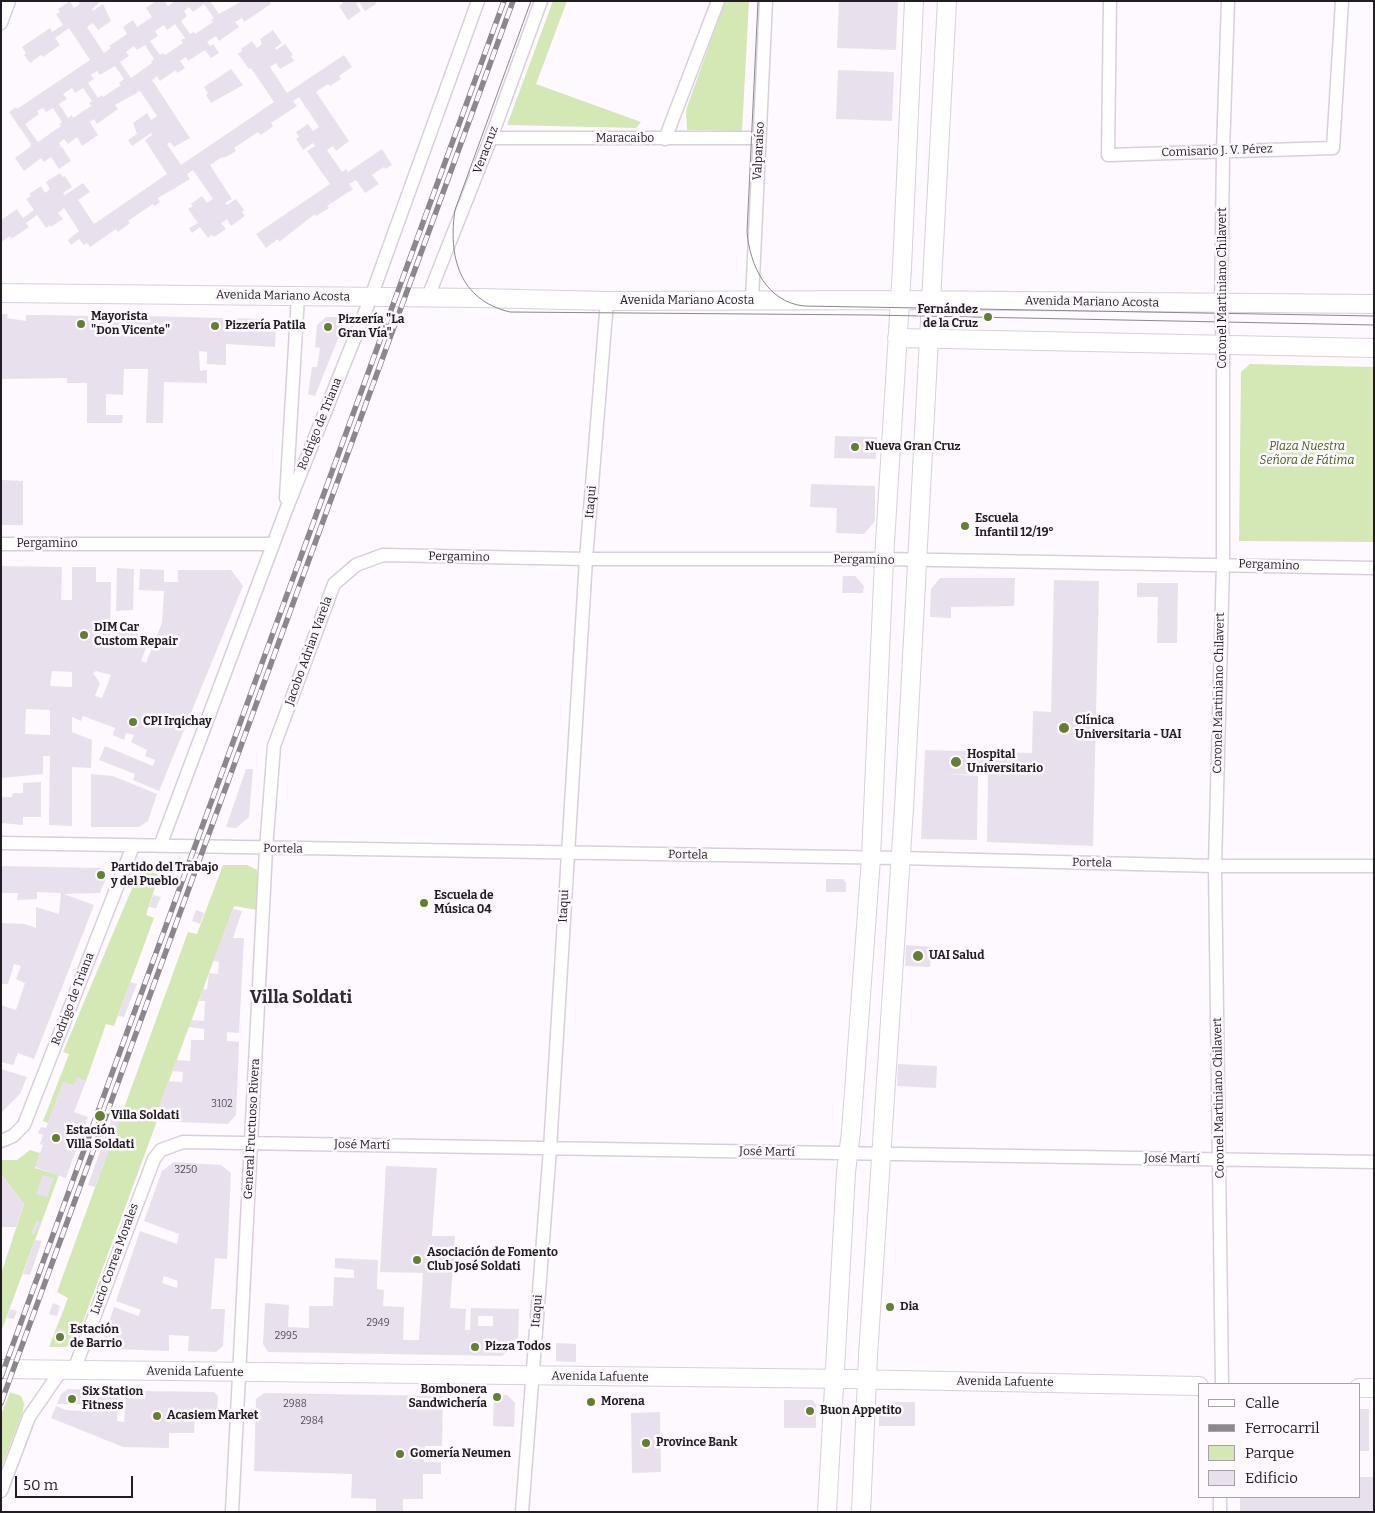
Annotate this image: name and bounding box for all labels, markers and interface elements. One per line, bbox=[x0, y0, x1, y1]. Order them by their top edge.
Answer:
street label: Valparaíso bbox=[750, 121, 768, 181]
street label: Veracruz bbox=[470, 124, 502, 176]
street label: Maracaibo bbox=[596, 132, 654, 146]
street label: Comisario J. V. Pérez bbox=[1161, 142, 1273, 160]
street label: Coronel Martiniano Chilavert bbox=[1216, 207, 1230, 369]
street label: Avenida Mariano Acosta bbox=[216, 288, 350, 304]
street label: Avenida Mariano Acosta bbox=[620, 294, 754, 308]
street label: Avenida Mariano Acosta bbox=[1025, 294, 1159, 310]
place label: Fernández de la Cruz bbox=[918, 303, 978, 331]
place label: Mayorista "Don Vicente" bbox=[91, 310, 170, 338]
marker: Fernández de la Cruz bbox=[982, 311, 994, 323]
place label: Pizzería "La Gran Vía" bbox=[338, 313, 405, 341]
marker: Mayorista "Don Vicente" bbox=[75, 318, 87, 330]
place label: Pizzería Patila bbox=[225, 319, 306, 333]
marker: Pizzería Patila bbox=[209, 320, 221, 332]
marker: Pizzería "La Gran Vía" bbox=[322, 321, 334, 333]
street label: Rodrigo de Triana bbox=[295, 376, 345, 472]
place label: Nueva Gran Cruz bbox=[865, 440, 960, 454]
park label: Plaza Nuestra Señora de Fátima bbox=[1260, 440, 1354, 468]
marker: Nueva Gran Cruz bbox=[849, 441, 861, 453]
street label: Itaqui bbox=[582, 485, 600, 519]
place label: Escuela Infantil 12/19° bbox=[975, 512, 1054, 540]
marker: Escuela Infantil 12/19° bbox=[959, 520, 971, 532]
street label: Pergamino bbox=[16, 537, 78, 551]
street label: Pergamino bbox=[428, 549, 490, 565]
street label: Pergamino bbox=[833, 552, 895, 568]
street label: Pergamino bbox=[1238, 557, 1300, 573]
street label: Jacobo Adrian Varela bbox=[283, 594, 335, 708]
street label: Coronel Martiniano Chilavert bbox=[1210, 612, 1228, 774]
place label: DIM Car Custom Repair bbox=[94, 621, 178, 649]
marker: DIM Car Custom Repair bbox=[78, 629, 90, 641]
place label: Clínica Universitaria - UAI bbox=[1075, 714, 1181, 742]
place label: CPI Irqichay bbox=[143, 715, 212, 729]
marker: CPI Irqichay bbox=[127, 716, 139, 728]
marker: Clínica Universitaria - UAI bbox=[1057, 721, 1071, 735]
place label: Hospital Universitario bbox=[967, 748, 1043, 776]
marker: Hospital Universitario bbox=[949, 755, 963, 769]
street label: Portela bbox=[263, 841, 303, 857]
street label: Portela bbox=[668, 847, 708, 863]
street label: Portela bbox=[1072, 855, 1112, 871]
place label: Partido del Trabajo y del Pueblo bbox=[111, 861, 219, 889]
marker: Partido del Trabajo y del Pueblo bbox=[95, 869, 107, 881]
place label: Escuela de Música 04 bbox=[434, 889, 494, 917]
street label: Itaqui bbox=[556, 889, 572, 923]
marker: Escuela de Música 04 bbox=[418, 897, 430, 909]
marker: UAI Salud bbox=[911, 949, 925, 963]
place label: UAI Salud bbox=[929, 949, 984, 963]
street label: Rodrigo de Triana bbox=[49, 951, 97, 1047]
district label: Villa Soldati bbox=[250, 987, 352, 1009]
street label: Coronel Martiniano Chilavert bbox=[1210, 1017, 1228, 1179]
street label: General Fructuoso Rivera bbox=[241, 1058, 263, 1200]
house number: 3102 bbox=[211, 1098, 233, 1110]
marker: Villa Soldati bbox=[93, 1109, 107, 1123]
place label: Villa Soldati bbox=[111, 1109, 179, 1123]
place label: Estación Villa Soldati bbox=[66, 1124, 134, 1152]
marker: Estación Villa Soldati bbox=[50, 1132, 62, 1144]
street label: José Martí bbox=[334, 1137, 390, 1153]
street label: José Martí bbox=[739, 1144, 795, 1160]
street label: José Martí bbox=[1144, 1151, 1200, 1167]
house number: 3250 bbox=[175, 1164, 197, 1176]
street label: Lucio Correa Morales bbox=[88, 1201, 142, 1317]
place label: Asociación de Fomento Club José Soldati bbox=[427, 1246, 558, 1274]
marker: Asociación de Fomento Club José Soldati bbox=[411, 1254, 423, 1266]
street label: Itaqui bbox=[528, 1294, 546, 1328]
place label: Dia bbox=[900, 1300, 919, 1314]
marker: Dia bbox=[884, 1301, 896, 1313]
house number: 2949 bbox=[367, 1317, 389, 1329]
place label: Estación de Barrio bbox=[70, 1323, 122, 1351]
house number: 2995 bbox=[275, 1330, 297, 1342]
marker: Estación de Barrio bbox=[54, 1331, 66, 1343]
place label: Pizza Todos bbox=[485, 1340, 551, 1354]
marker: Pizza Todos bbox=[469, 1341, 481, 1353]
street label: Avenida Lafuente bbox=[146, 1364, 244, 1380]
street label: Avenida Lafuente bbox=[551, 1369, 649, 1385]
street label: Avenida Lafuente bbox=[956, 1374, 1054, 1390]
place label: Bombonera Sandwichería bbox=[408, 1383, 487, 1411]
legend bbox=[1198, 1383, 1360, 1498]
place label: Six Station Fitness bbox=[82, 1385, 143, 1413]
marker: Bombonera Sandwichería bbox=[491, 1391, 503, 1403]
marker: Six Station Fitness bbox=[66, 1393, 78, 1405]
text: Calle bbox=[1245, 1394, 1279, 1412]
place label: Morena bbox=[601, 1395, 645, 1409]
marker: Morena bbox=[585, 1396, 597, 1408]
house number: 2988 bbox=[283, 1398, 307, 1410]
place label: Buon Appetito bbox=[820, 1404, 902, 1418]
marker: Buon Appetito bbox=[804, 1405, 816, 1417]
place label: Acasiem Market bbox=[167, 1409, 259, 1423]
marker: Acasiem Market bbox=[151, 1410, 163, 1422]
house number: 2984 bbox=[300, 1415, 324, 1427]
text: Ferrocarril bbox=[1245, 1419, 1320, 1437]
place label: Province Bank bbox=[656, 1436, 737, 1450]
marker: Province Bank bbox=[640, 1437, 652, 1449]
text: Parque bbox=[1245, 1444, 1294, 1462]
place label: Gomería Neumen bbox=[410, 1447, 511, 1461]
marker: Gomería Neumen bbox=[394, 1448, 406, 1460]
scale bar bbox=[18, 1466, 135, 1498]
text: Edificio bbox=[1245, 1469, 1298, 1487]
text: 50 m bbox=[23, 1476, 58, 1494]

